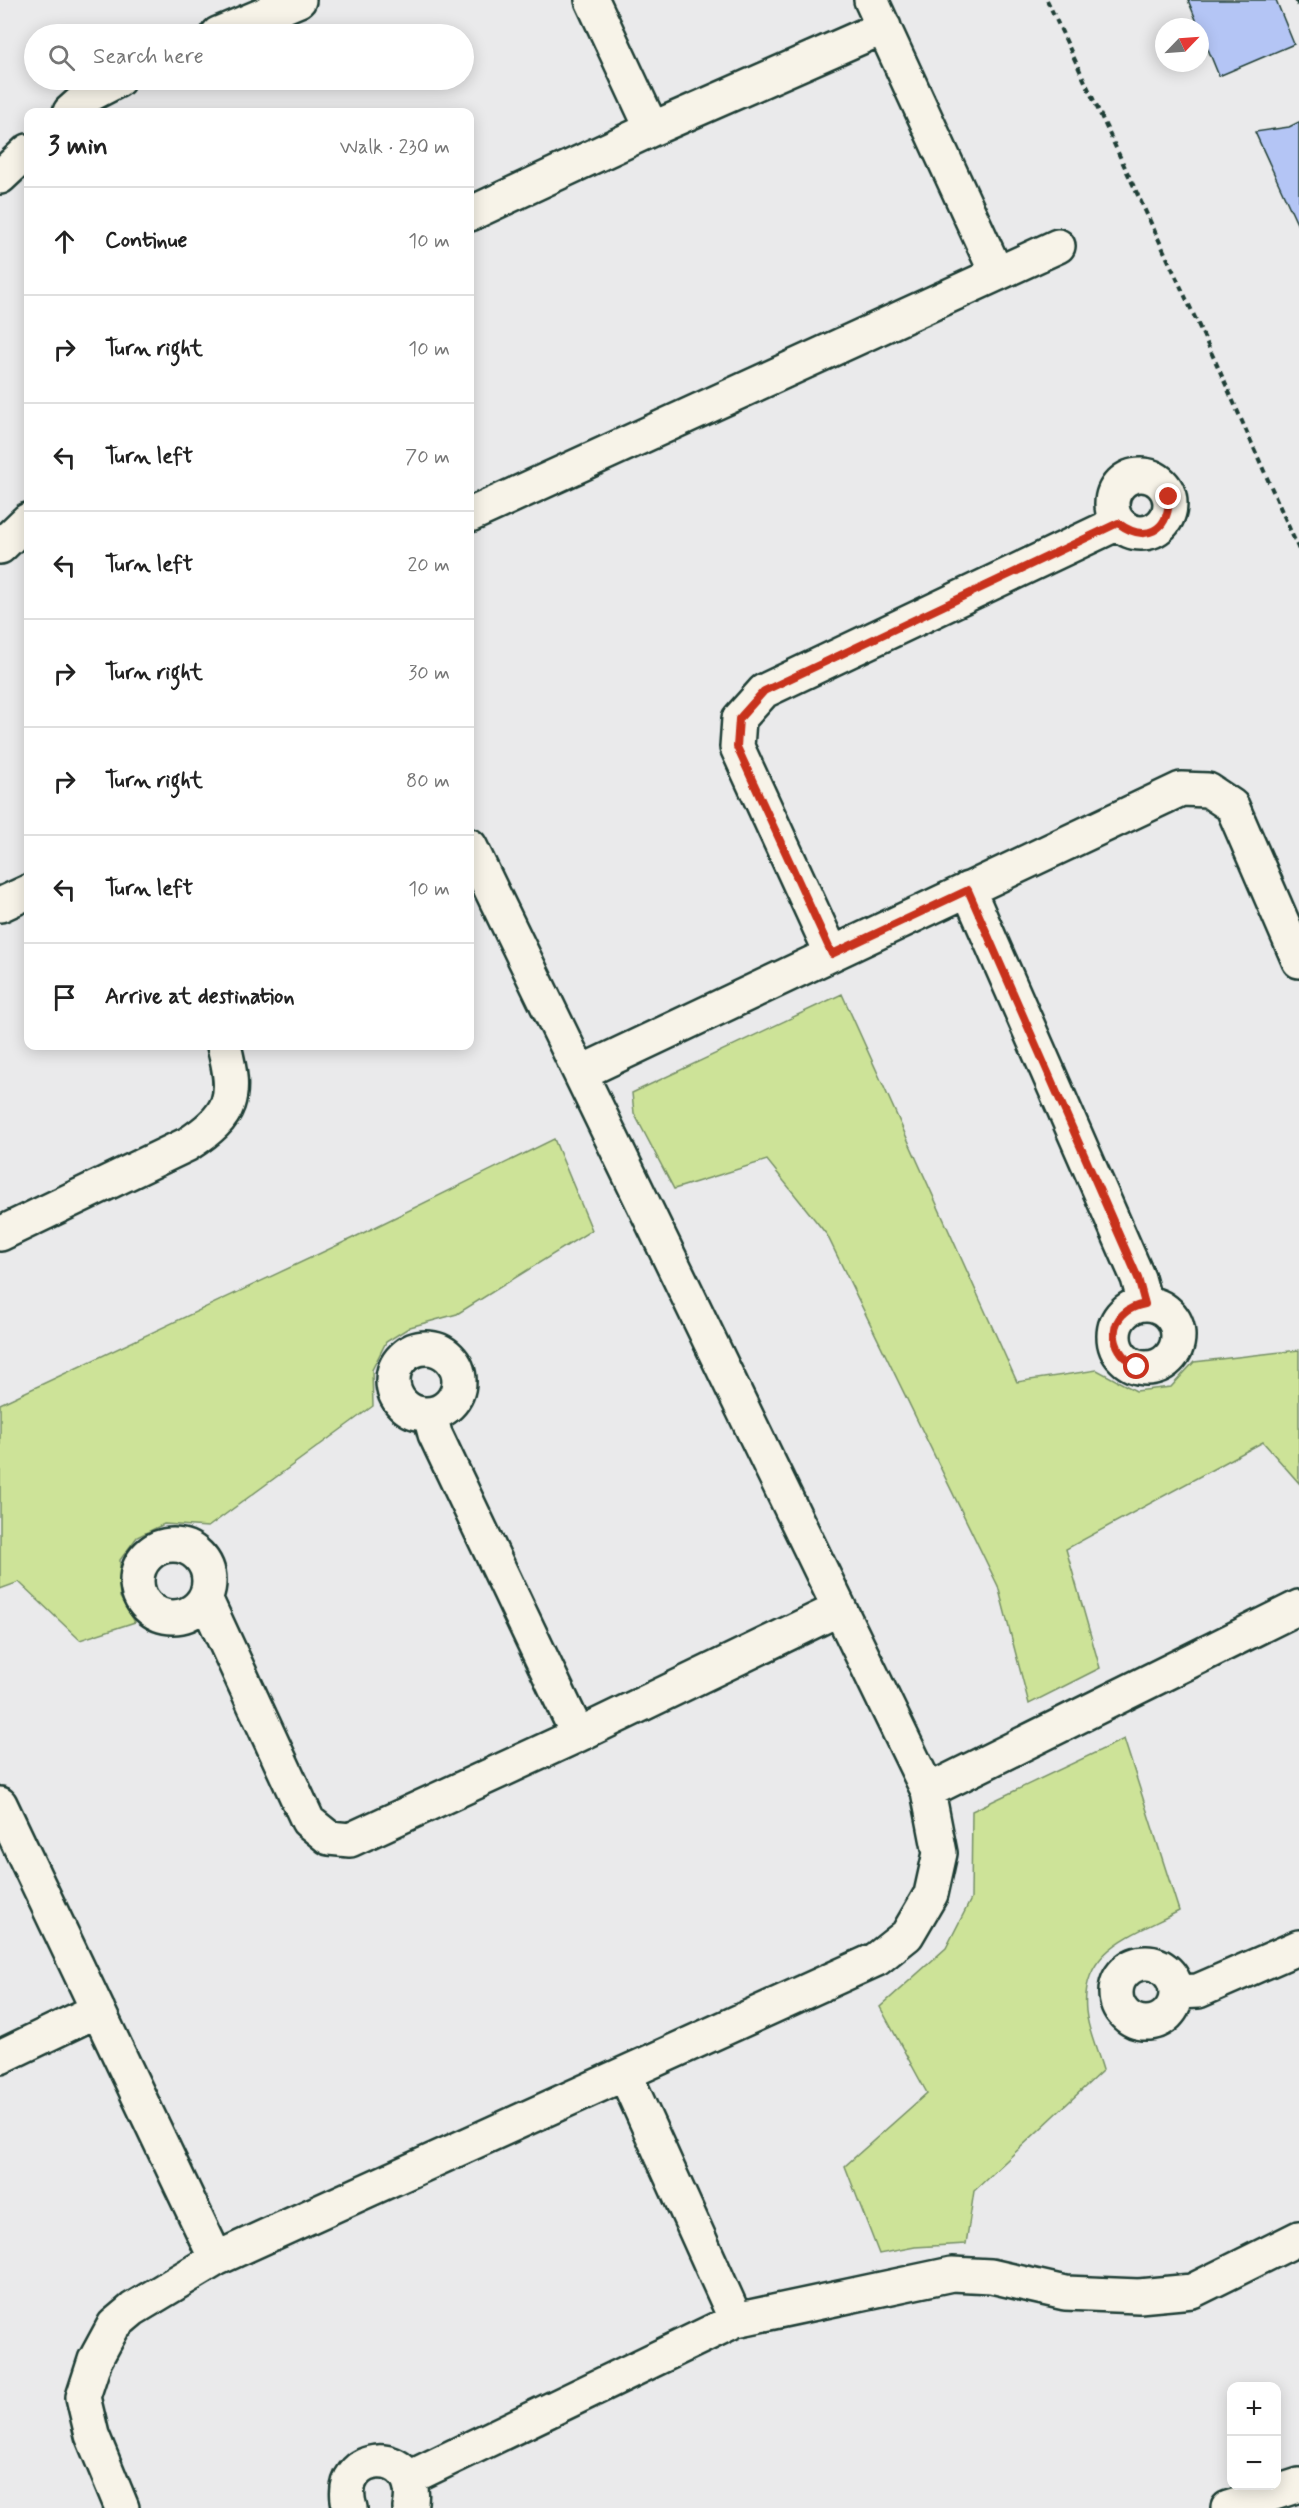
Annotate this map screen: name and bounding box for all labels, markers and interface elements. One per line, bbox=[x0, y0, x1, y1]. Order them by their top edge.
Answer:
north arrow bbox=[1155, 18, 1209, 72]
search box bbox=[24, 24, 474, 90]
icon: search bbox=[45, 41, 78, 74]
text: Search here bbox=[93, 43, 204, 71]
text: 3 min bbox=[48, 130, 108, 164]
text: Walk · 230 m bbox=[340, 134, 450, 161]
icon: ahead bbox=[48, 225, 81, 258]
text: Continue bbox=[105, 227, 187, 255]
text: 10 m bbox=[408, 228, 450, 255]
icon: right bbox=[48, 333, 81, 366]
text: Turn right bbox=[105, 335, 203, 363]
text: 10 m bbox=[408, 336, 450, 363]
icon: left bbox=[48, 441, 81, 474]
text: Turn left bbox=[105, 443, 193, 471]
text: 70 m bbox=[405, 444, 450, 471]
route end bbox=[1155, 483, 1181, 509]
icon: left bbox=[48, 549, 81, 582]
text: Turn left bbox=[105, 551, 193, 579]
text: 20 m bbox=[407, 552, 450, 579]
icon: right bbox=[48, 657, 81, 690]
text: Turn right bbox=[105, 659, 203, 687]
text: 30 m bbox=[408, 660, 450, 687]
icon: right bbox=[48, 765, 81, 798]
text: Turn right bbox=[105, 767, 203, 795]
text: 80 m bbox=[406, 768, 450, 795]
icon: left bbox=[48, 873, 81, 906]
text: Turn left bbox=[105, 875, 193, 903]
text: 10 m bbox=[408, 876, 450, 903]
icon: arrive bbox=[48, 981, 81, 1014]
text: Arrive at destination bbox=[105, 983, 295, 1011]
route start bbox=[1123, 1353, 1149, 1379]
map controls bbox=[1227, 2382, 1281, 2490]
button: + bbox=[1227, 2382, 1281, 2436]
button: − bbox=[1227, 2436, 1281, 2490]

